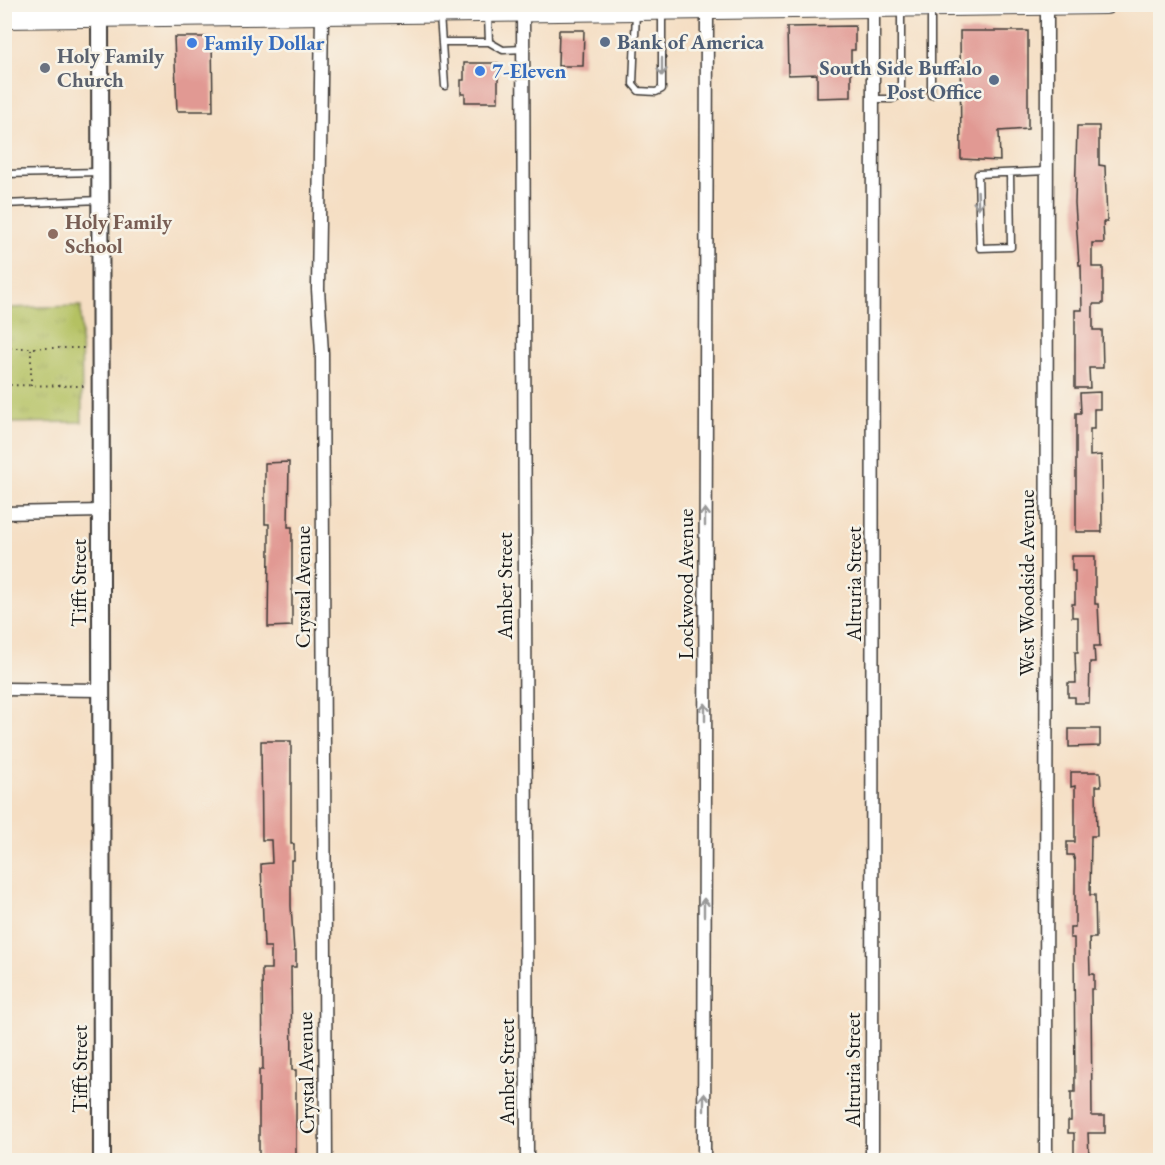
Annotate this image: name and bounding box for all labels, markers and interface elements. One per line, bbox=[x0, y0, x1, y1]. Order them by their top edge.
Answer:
place label: Bank of America bbox=[617, 28, 765, 55]
place label: Family Dollar bbox=[204, 29, 325, 56]
marker: Bank of America bbox=[598, 35, 612, 49]
marker: Family Dollar bbox=[185, 36, 199, 50]
place label: Holy Family Church bbox=[57, 42, 165, 93]
place label: South Side Buffalo Post Office bbox=[819, 54, 982, 105]
place label: 7-Eleven bbox=[492, 57, 567, 84]
one-way arrow bbox=[656, 57, 668, 77]
marker: Holy Family Church bbox=[38, 61, 52, 75]
marker: 7-Eleven bbox=[473, 64, 487, 78]
marker: South Side Buffalo Post Office bbox=[987, 73, 1001, 87]
one-way arrow bbox=[973, 189, 984, 209]
place label: Holy Family School bbox=[65, 208, 173, 259]
marker: Holy Family School bbox=[46, 227, 60, 241]
street label: West Woodside Avenue bbox=[1013, 490, 1040, 676]
one-way arrow bbox=[700, 508, 711, 528]
street label: Lockwood Avenue bbox=[672, 509, 699, 659]
street label: Crystal Avenue bbox=[289, 526, 316, 648]
street label: Altruria Street bbox=[840, 526, 867, 643]
street label: Amber Street bbox=[491, 532, 518, 641]
street label: Tifft Street bbox=[65, 538, 92, 627]
one-way arrow bbox=[699, 703, 711, 723]
one-way arrow bbox=[698, 898, 710, 918]
street label: Crystal Avenue bbox=[291, 1012, 320, 1134]
street label: Altruria Street bbox=[839, 1012, 866, 1129]
street label: Amber Street bbox=[493, 1018, 520, 1127]
street label: Tifft Street bbox=[66, 1024, 93, 1113]
one-way arrow bbox=[698, 1093, 710, 1113]

